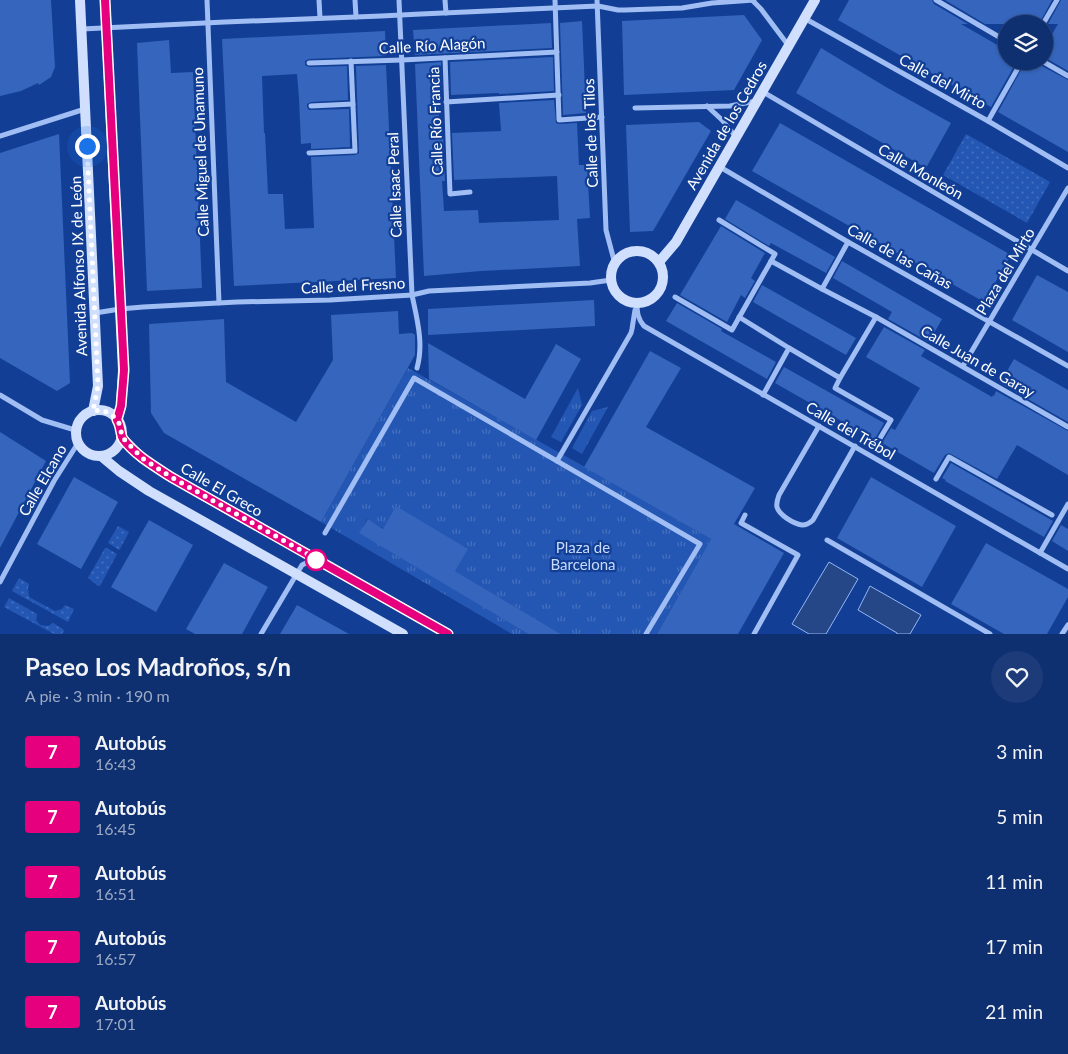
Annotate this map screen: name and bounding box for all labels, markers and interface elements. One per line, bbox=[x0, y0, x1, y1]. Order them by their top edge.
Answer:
map controls bbox=[998, 15, 1053, 70]
button: layers bbox=[998, 15, 1053, 70]
street label: Calle Río Alagón bbox=[378, 33, 486, 57]
street label: Calle del Mirto bbox=[896, 50, 990, 112]
street label: Avenida de los Cedros bbox=[682, 57, 770, 193]
street label: Calle Río Francia bbox=[424, 66, 446, 176]
street label: Calle Miguel de Unamuno bbox=[188, 67, 212, 237]
street label: Calle de los Tilos bbox=[579, 78, 601, 188]
street label: Calle Isaac Peral bbox=[383, 132, 405, 238]
your location bbox=[75, 134, 100, 159]
street label: Calle Monleón bbox=[875, 139, 967, 203]
street label: Avenida Alfonso IX de León bbox=[66, 176, 90, 356]
street label: Calle de las Cañas bbox=[844, 220, 956, 292]
street label: Plaza del Mirto bbox=[972, 224, 1038, 318]
street label: Calle del Fresno bbox=[300, 273, 406, 297]
street label: Calle Juan de Garay bbox=[918, 321, 1039, 401]
street label: Calle del Trébol bbox=[803, 397, 899, 463]
street label: Calle Elcano bbox=[14, 441, 70, 519]
street label: Calle El Greco bbox=[178, 458, 266, 520]
park label: Plaza de Barcelona bbox=[550, 538, 616, 573]
unlabelled marker bbox=[305, 549, 327, 571]
button: heart bbox=[991, 651, 1043, 703]
text: Paseo Los Madroños, s/n bbox=[25, 652, 291, 681]
text: A pie · 3 min · 190 m bbox=[25, 686, 170, 705]
text: Autobús bbox=[95, 731, 166, 754]
text: 3 min bbox=[996, 740, 1043, 763]
text: 7 bbox=[47, 741, 58, 763]
text: 16:43 bbox=[95, 754, 136, 773]
text: Autobús bbox=[95, 796, 166, 819]
text: 5 min bbox=[996, 805, 1043, 828]
text: 7 bbox=[47, 806, 58, 828]
text: 16:45 bbox=[95, 819, 136, 838]
text: Autobús bbox=[95, 861, 166, 884]
text: 11 min bbox=[985, 870, 1043, 893]
text: 7 bbox=[47, 871, 58, 893]
text: 16:51 bbox=[95, 884, 136, 903]
text: Autobús bbox=[95, 926, 166, 949]
text: 17 min bbox=[985, 935, 1043, 958]
text: 7 bbox=[47, 936, 58, 958]
text: 16:57 bbox=[95, 949, 136, 968]
text: Autobús bbox=[95, 991, 166, 1014]
text: 21 min bbox=[985, 1000, 1043, 1023]
text: 7 bbox=[47, 1001, 58, 1023]
text: 17:01 bbox=[95, 1014, 136, 1033]

